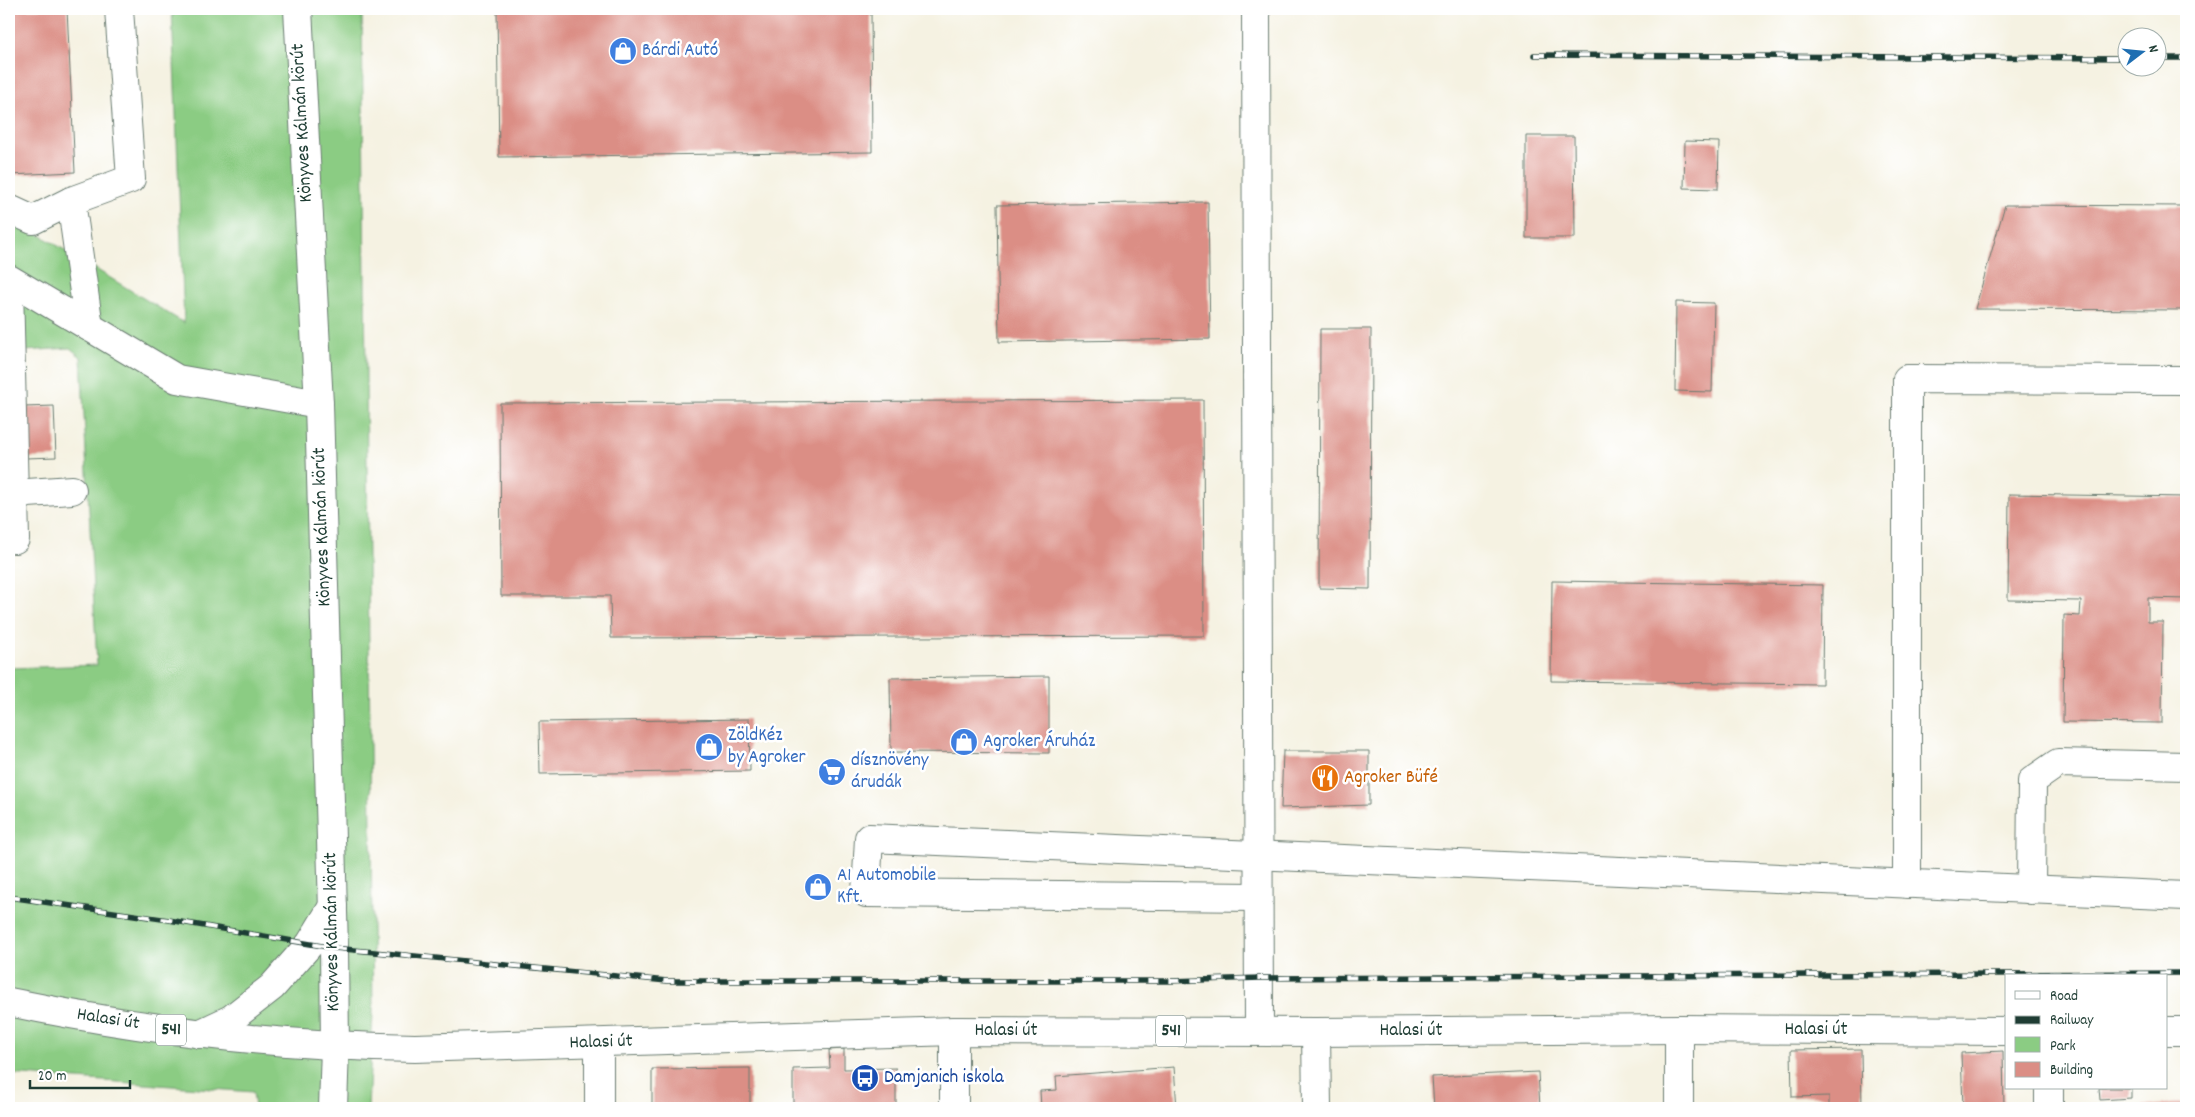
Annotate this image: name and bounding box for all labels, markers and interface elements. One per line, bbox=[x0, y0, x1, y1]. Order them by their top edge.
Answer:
north arrow bbox=[2118, 28, 2168, 78]
shop icon: Bárdi Autó bbox=[608, 36, 638, 66]
place label: Bárdi Autó bbox=[642, 38, 718, 65]
street label: Könyves Kálmán körút bbox=[285, 43, 321, 203]
text: N bbox=[2142, 43, 2163, 55]
street label: Könyves Kálmán körút bbox=[307, 447, 339, 607]
place label: ZöldKéz by Agroker bbox=[728, 723, 806, 772]
shop icon: Agroker Áruház bbox=[949, 727, 979, 757]
place label: Agroker Áruház bbox=[983, 729, 1095, 756]
shop icon: ZöldKéz by Agroker bbox=[694, 732, 724, 762]
place label: dísznövény árudák bbox=[851, 748, 929, 797]
supermarket icon: dísznövény árudák bbox=[817, 757, 847, 787]
restaurant icon: Agroker Büfé bbox=[1310, 763, 1340, 793]
place label: Agroker Büfé bbox=[1344, 765, 1438, 792]
street label: Könyves Kálmán körút bbox=[318, 852, 348, 1012]
place label: A1 Automobile Kft. bbox=[837, 863, 936, 912]
shop icon: A1 Automobile Kft. bbox=[803, 872, 833, 902]
legend bbox=[2005, 974, 2168, 1090]
text: Road bbox=[2050, 986, 2078, 1008]
street label: Halasi út bbox=[75, 1002, 141, 1038]
text: Railway bbox=[2050, 1010, 2094, 1032]
road number: 541 bbox=[156, 1014, 186, 1046]
road number: 541 bbox=[1156, 1016, 1186, 1046]
street label: Halasi út bbox=[1784, 1017, 1848, 1044]
street label: Halasi út bbox=[974, 1018, 1038, 1045]
street label: Halasi út bbox=[1379, 1018, 1443, 1045]
street label: Halasi út bbox=[569, 1028, 633, 1058]
text: Park bbox=[2050, 1036, 2076, 1058]
scale bar bbox=[30, 1057, 130, 1089]
text: Building bbox=[2050, 1060, 2093, 1082]
bus stop icon: Damjanich iskola bbox=[850, 1063, 880, 1093]
place label: Damjanich iskola bbox=[884, 1065, 1005, 1092]
text: 20 m bbox=[38, 1066, 66, 1088]

